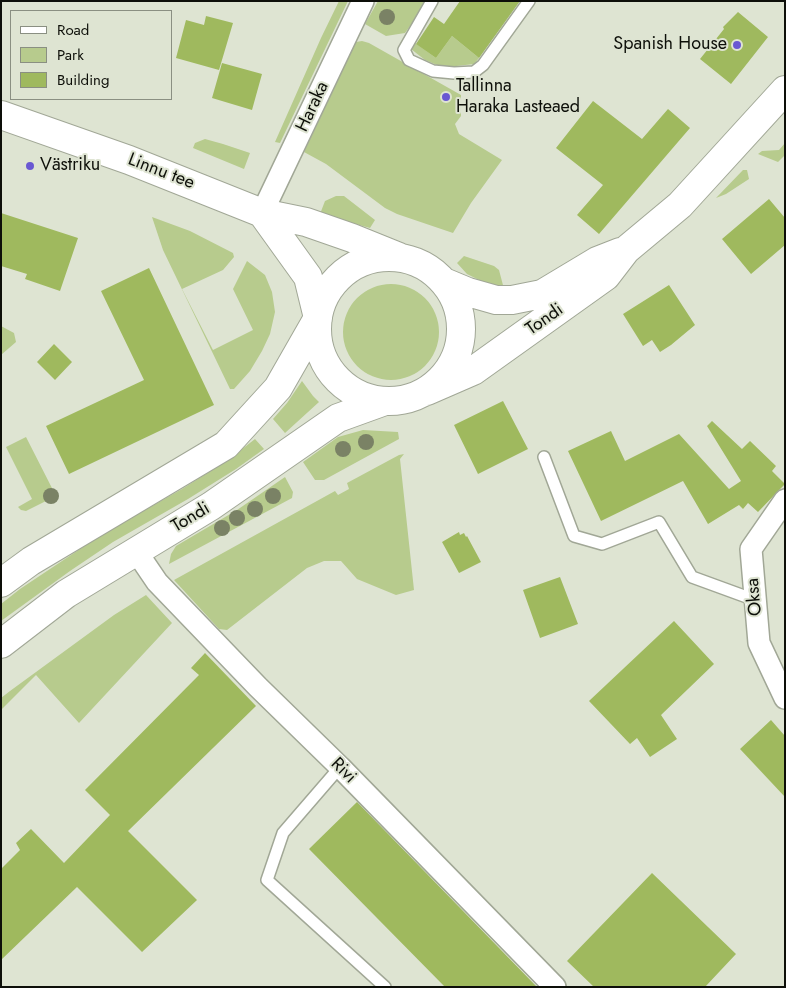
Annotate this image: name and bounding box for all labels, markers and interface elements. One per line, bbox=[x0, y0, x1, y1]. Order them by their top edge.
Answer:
legend bbox=[10, 10, 172, 100]
text: Road bbox=[57, 19, 89, 41]
place label: Spanish House bbox=[613, 34, 727, 56]
marker: Spanish House bbox=[731, 39, 743, 51]
text: Park bbox=[57, 44, 84, 66]
text: Building bbox=[57, 69, 109, 91]
place label: Tallinna Haraka Lasteaed bbox=[456, 76, 580, 118]
street label: Haraka bbox=[292, 78, 334, 136]
marker: Tallinna Haraka Lasteaed bbox=[440, 91, 452, 103]
street label: Linnu tee bbox=[125, 149, 197, 195]
place label: Västriku bbox=[40, 155, 100, 177]
marker: Västriku bbox=[24, 160, 36, 172]
street label: Tondi bbox=[522, 299, 568, 341]
street label: Tondi bbox=[168, 498, 214, 538]
street label: Oksa bbox=[743, 577, 767, 617]
street label: Rivi bbox=[326, 754, 360, 788]

